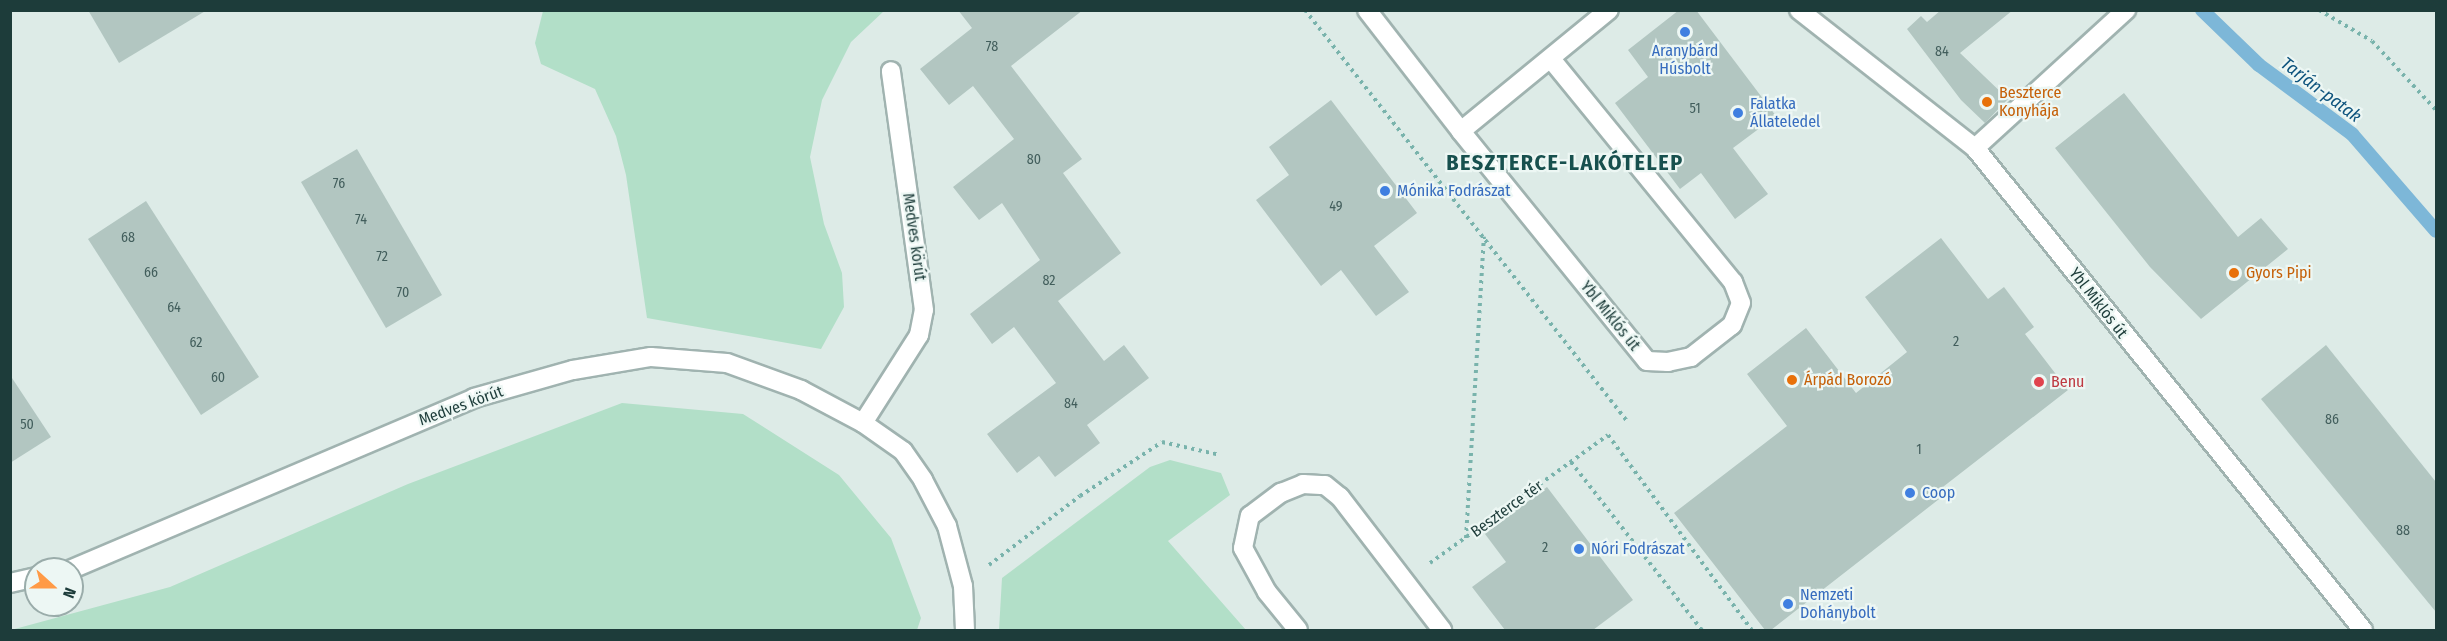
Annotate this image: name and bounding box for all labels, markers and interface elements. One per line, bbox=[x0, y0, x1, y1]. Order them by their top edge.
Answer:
marker: Aranybárd Húsbolt bbox=[1678, 25, 1692, 39]
house number: 78 bbox=[986, 39, 998, 55]
place label: Aranybárd Húsbolt bbox=[1652, 41, 1718, 79]
house number: 84 bbox=[1935, 44, 1949, 60]
water label: Tarján-patak bbox=[2276, 53, 2366, 127]
place label: Beszterce Konyhája bbox=[1999, 83, 2061, 121]
place label: Falatka Állateledel bbox=[1750, 94, 1820, 132]
marker: Beszterce Konyhája bbox=[1980, 95, 1994, 109]
house number: 51 bbox=[1689, 101, 1701, 117]
marker: Falatka Állateledel bbox=[1731, 106, 1745, 120]
district label: BESZTERCE-LAKÓTELEP bbox=[1446, 150, 1684, 176]
house number: 80 bbox=[1027, 152, 1041, 168]
house number: 76 bbox=[333, 176, 345, 192]
place label: Mónika Fodrászat bbox=[1397, 181, 1510, 201]
marker: Mónika Fodrászat bbox=[1378, 184, 1392, 198]
street label: Medves körút bbox=[898, 192, 930, 282]
house number: 49 bbox=[1329, 199, 1343, 215]
house number: 74 bbox=[355, 212, 367, 228]
house number: 68 bbox=[121, 230, 135, 246]
house number: 72 bbox=[376, 249, 388, 265]
place label: Gyors Pipi bbox=[2246, 263, 2312, 283]
street label: Ybl Miklós út bbox=[2065, 264, 2131, 342]
house number: 66 bbox=[144, 265, 158, 281]
marker: Gyors Pipi bbox=[2227, 266, 2241, 280]
house number: 82 bbox=[1042, 273, 1056, 289]
street label: Ybl Miklós út bbox=[1576, 277, 1644, 355]
house number: 70 bbox=[397, 285, 409, 301]
house number: 64 bbox=[167, 300, 181, 316]
house number: 2 bbox=[1953, 334, 1959, 350]
house number: 62 bbox=[190, 335, 202, 351]
house number: 60 bbox=[211, 370, 225, 386]
place label: Árpád Borozó bbox=[1804, 370, 1892, 390]
place label: Benu bbox=[2051, 372, 2084, 392]
marker: Árpád Borozó bbox=[1785, 373, 1799, 387]
marker: Benu bbox=[2032, 375, 2046, 389]
street label: Medves körút bbox=[416, 382, 506, 430]
house number: 84 bbox=[1064, 396, 1078, 412]
house number: 86 bbox=[2325, 412, 2339, 428]
house number: 50 bbox=[20, 417, 34, 433]
house number: 1 bbox=[1916, 442, 1922, 458]
street label: Beszterce tér bbox=[1467, 476, 1547, 542]
place label: Coop bbox=[1922, 483, 1955, 503]
marker: Coop bbox=[1903, 486, 1917, 500]
house number: 88 bbox=[2396, 523, 2410, 539]
place label: Nóri Fodrászat bbox=[1591, 539, 1685, 559]
house number: 2 bbox=[1542, 540, 1548, 556]
marker: Nóri Fodrászat bbox=[1572, 542, 1586, 556]
north arrow bbox=[24, 557, 84, 617]
text: N bbox=[59, 585, 80, 601]
place label: Nemzeti Dohánybolt bbox=[1800, 585, 1876, 623]
marker: Nemzeti Dohánybolt bbox=[1781, 597, 1795, 611]

